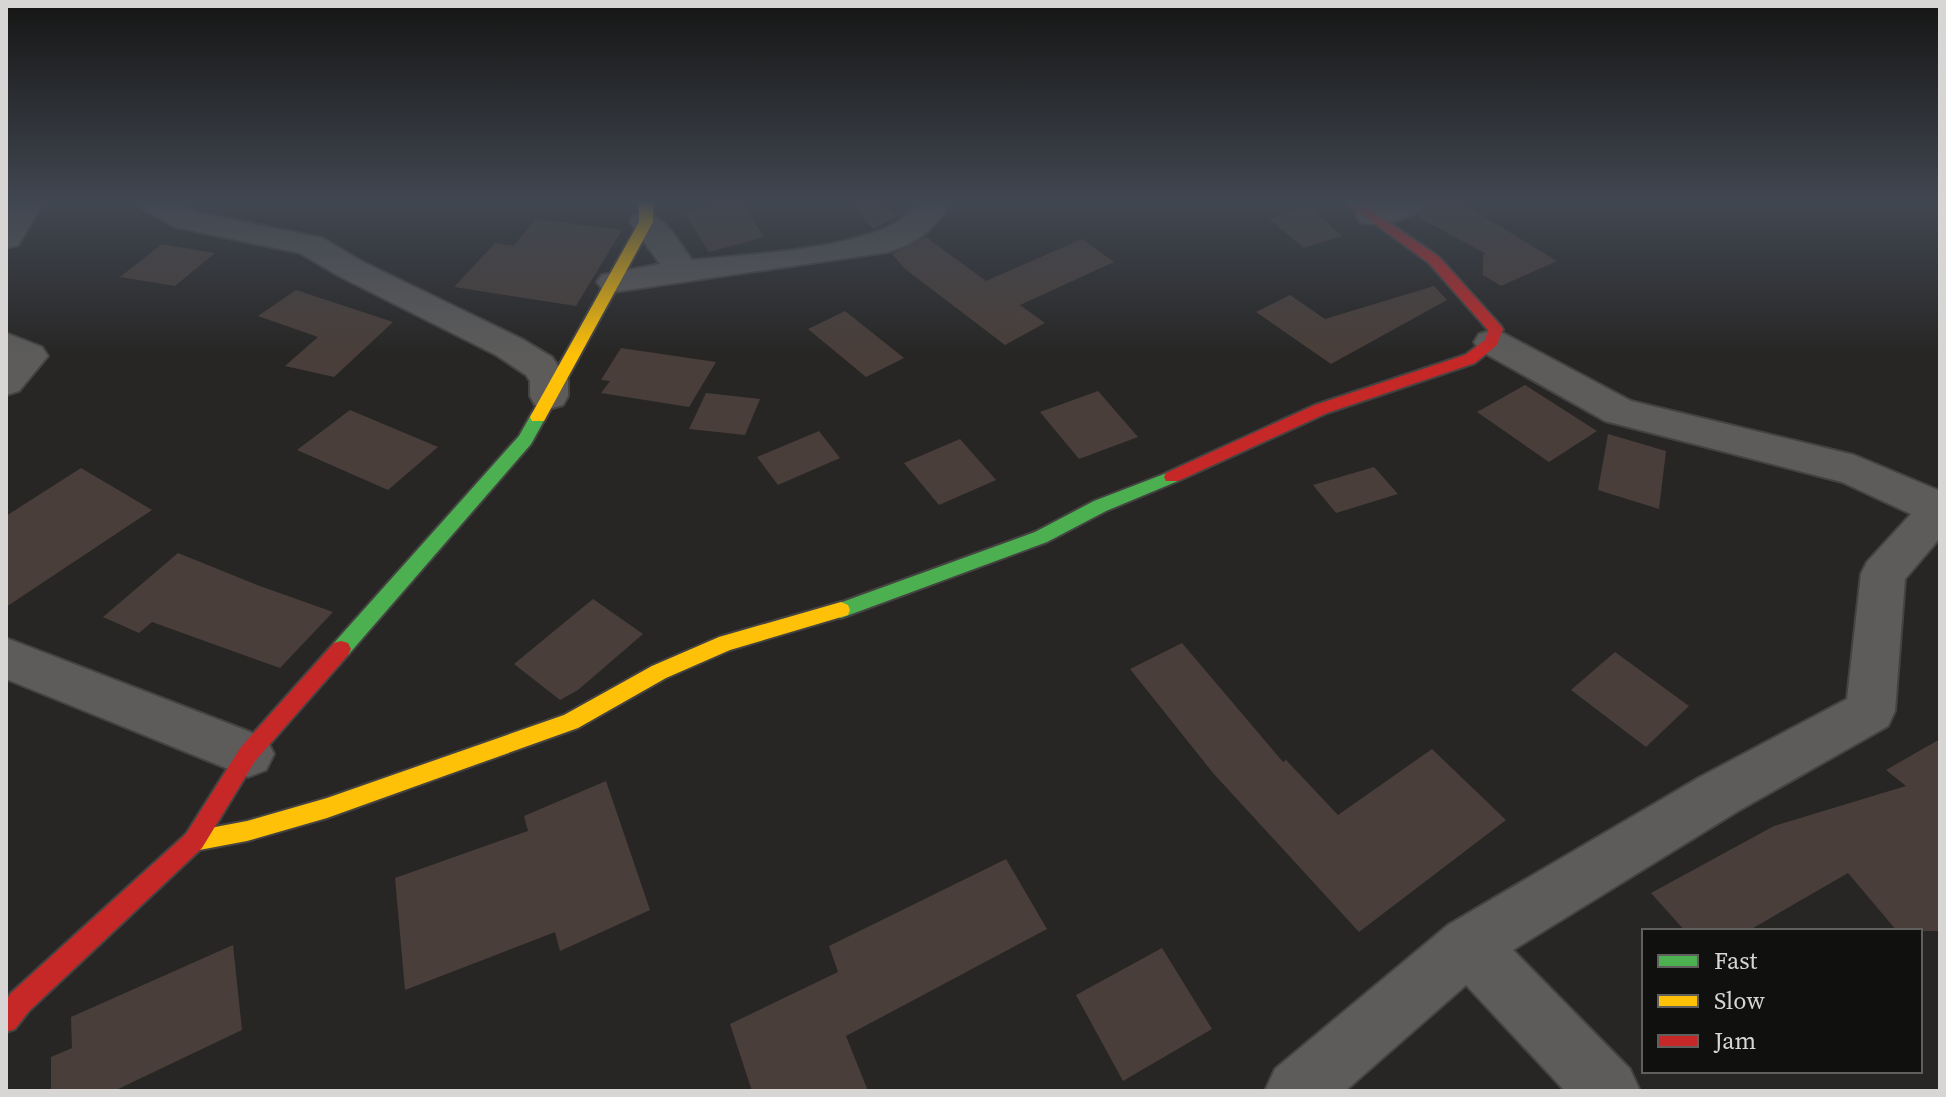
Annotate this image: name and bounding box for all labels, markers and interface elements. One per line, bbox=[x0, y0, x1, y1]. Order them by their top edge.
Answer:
legend bbox=[1642, 929, 1922, 1073]
text: Fast bbox=[1714, 944, 1758, 977]
text: Slow bbox=[1714, 984, 1765, 1017]
text: Jam bbox=[1713, 1024, 1756, 1057]

